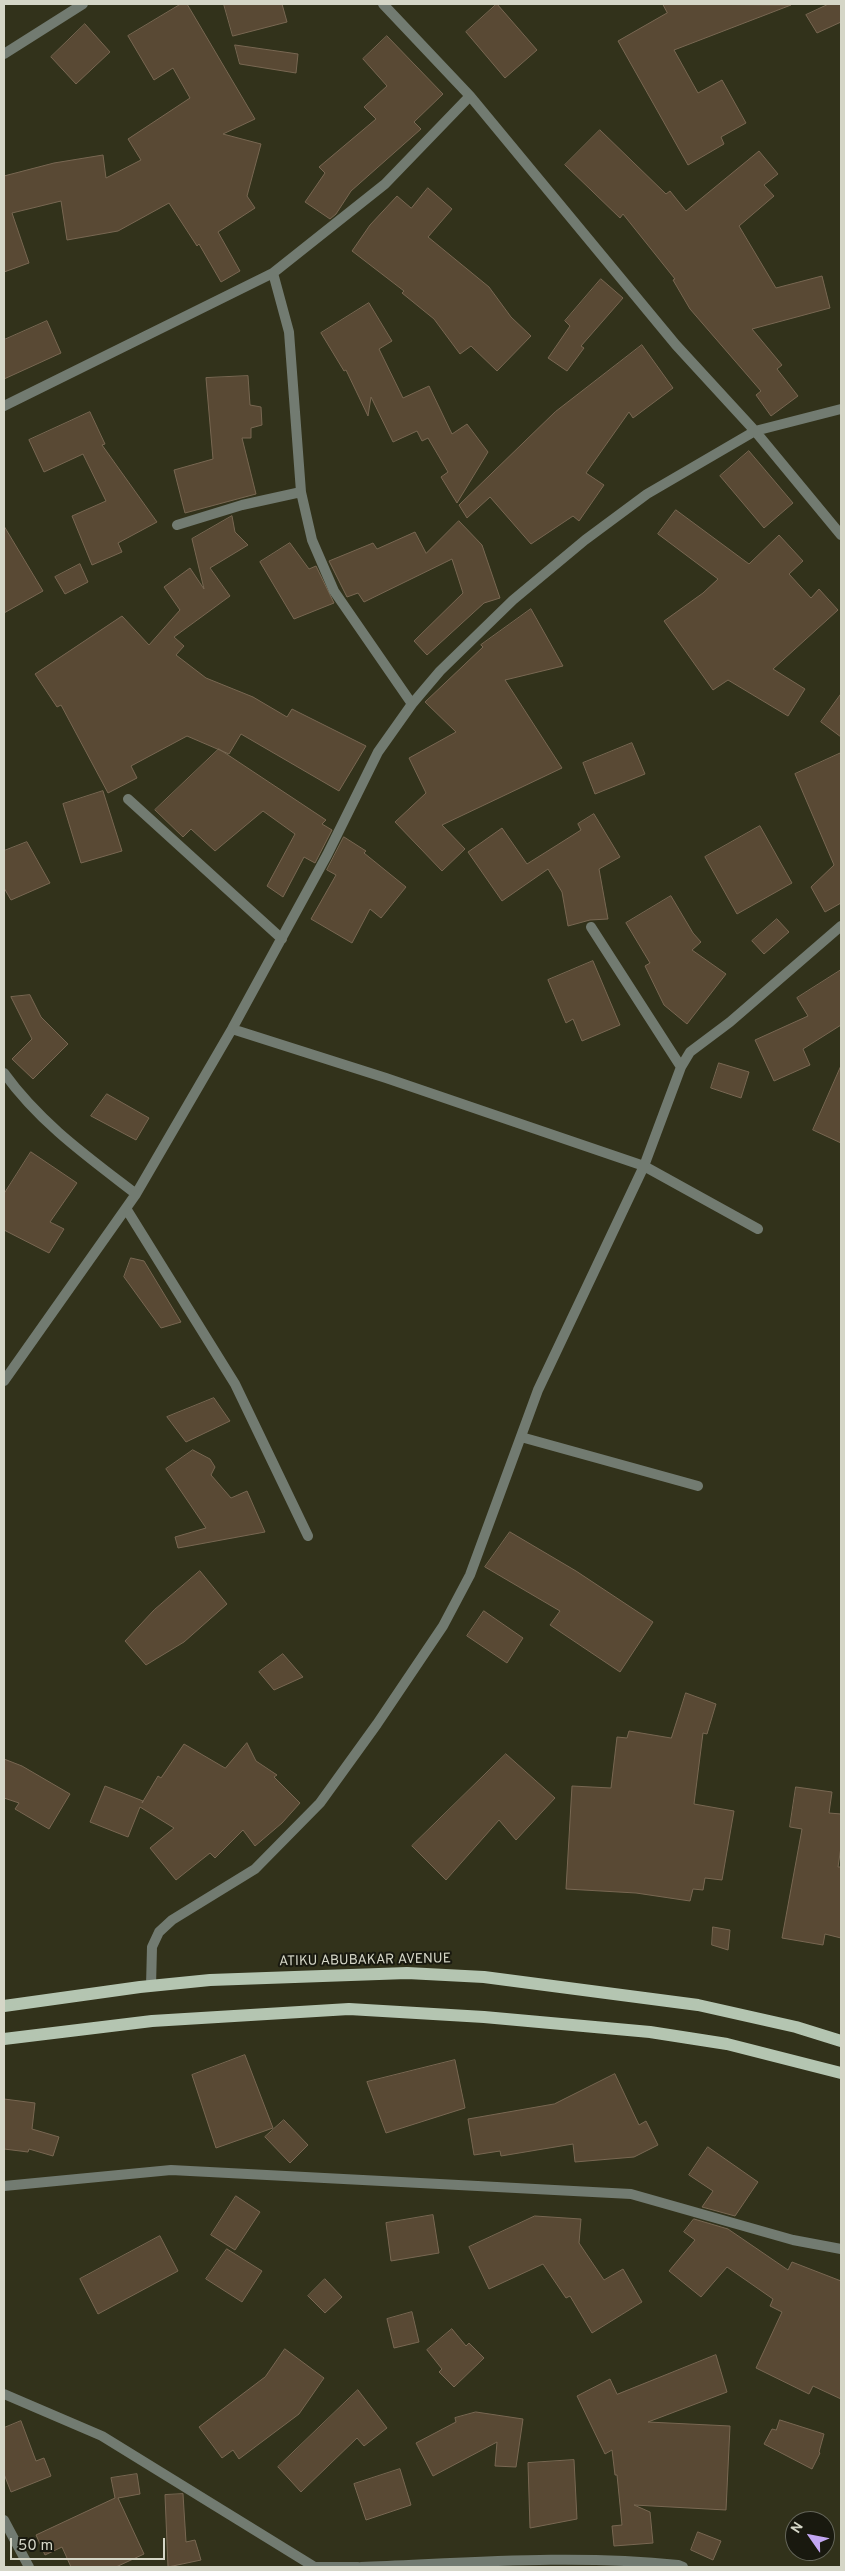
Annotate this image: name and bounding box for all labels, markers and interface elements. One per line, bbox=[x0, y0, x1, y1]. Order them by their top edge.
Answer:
street label: ATIKU ABUBAKAR AVENUE bbox=[279, 1951, 451, 1971]
north arrow bbox=[785, 2511, 835, 2561]
text: N bbox=[788, 2519, 808, 2537]
scale bar bbox=[12, 2528, 168, 2560]
text: 50 m bbox=[18, 2537, 53, 2556]

